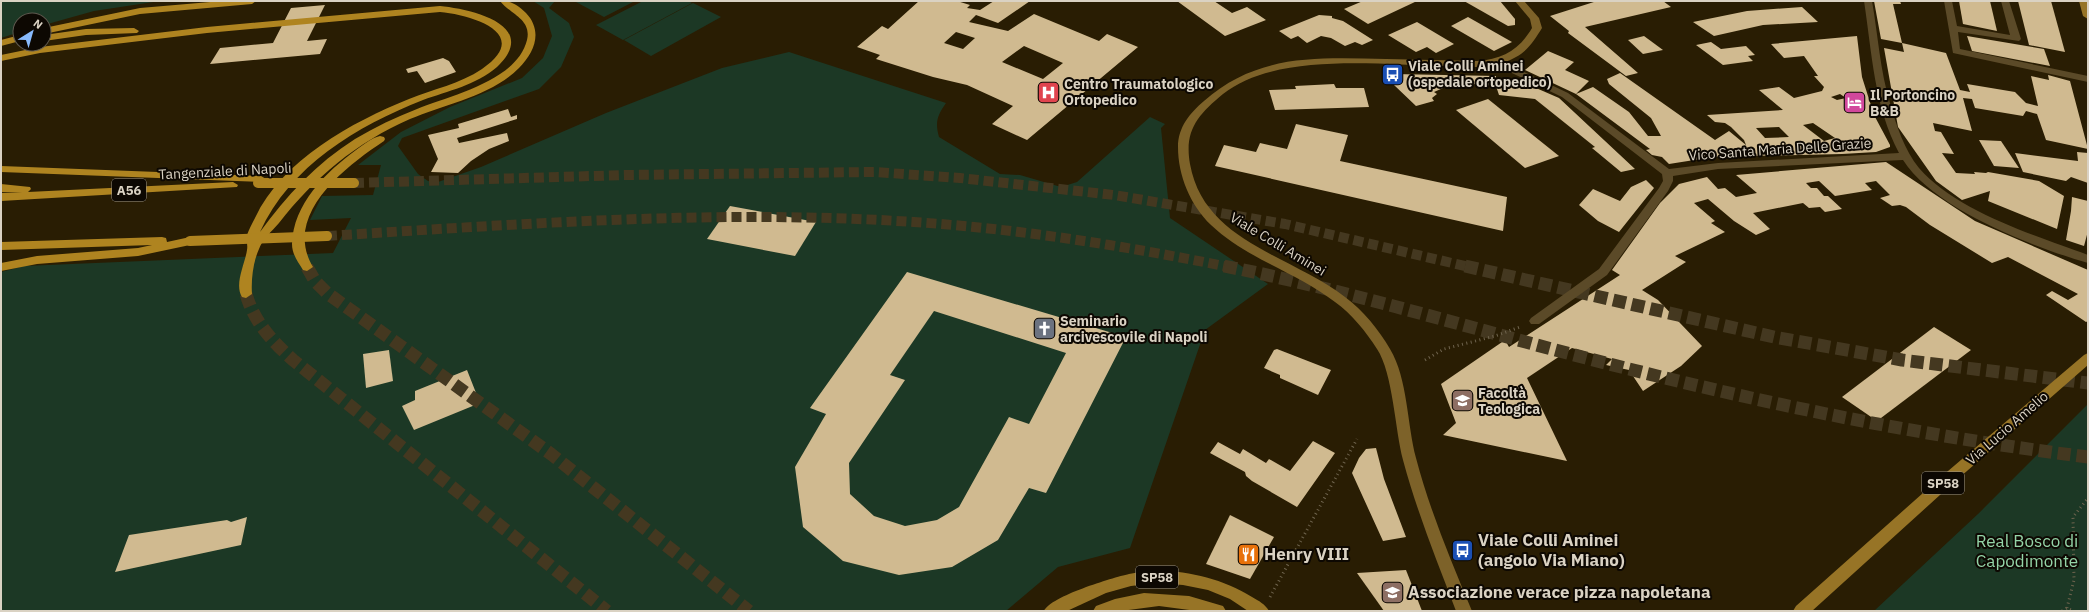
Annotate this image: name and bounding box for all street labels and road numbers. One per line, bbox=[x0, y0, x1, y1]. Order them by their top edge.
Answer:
street label: Vico Santa Maria Delle Grazie bbox=[1688, 134, 1872, 164]
street label: Tangenziale di Napoli bbox=[158, 159, 292, 183]
road number: A56 bbox=[112, 179, 146, 201]
street label: Viale Colli Aminei bbox=[1227, 208, 1329, 280]
street label: Via Lucio Amelio bbox=[1962, 387, 2052, 469]
road number: SP58 bbox=[1922, 472, 1964, 494]
road number: SP58 bbox=[1136, 566, 1178, 588]

